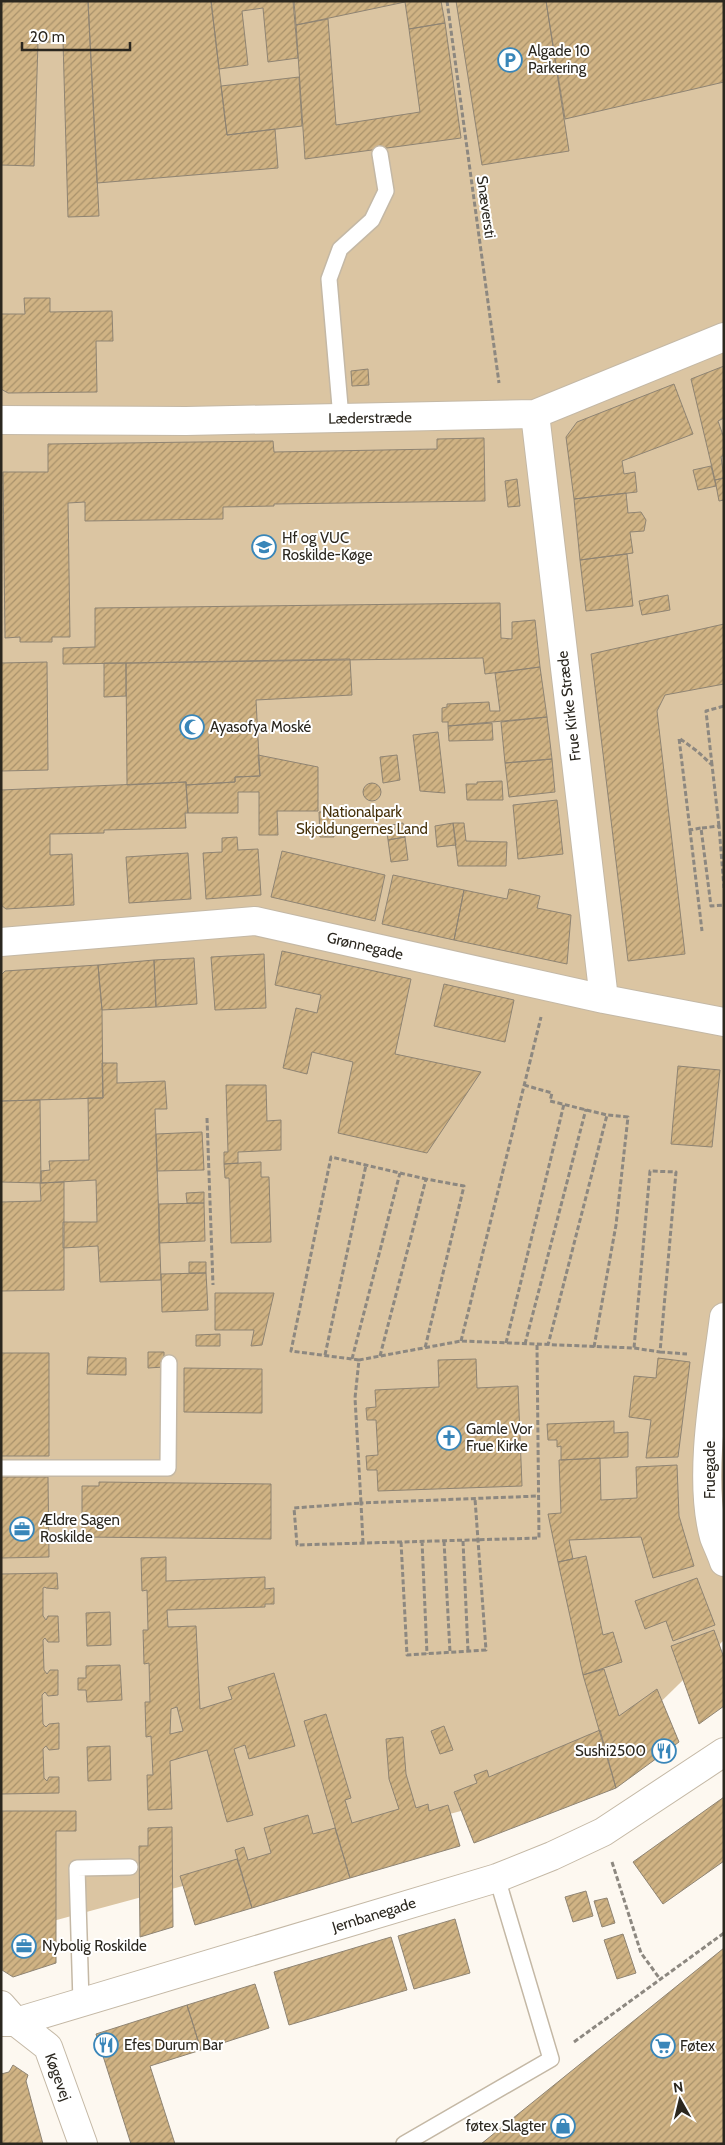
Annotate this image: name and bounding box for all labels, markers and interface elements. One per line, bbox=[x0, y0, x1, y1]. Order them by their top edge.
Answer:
scale bar bbox=[22, 20, 130, 52]
text: 20 m bbox=[30, 28, 65, 46]
place label: Algade 10 Parkering bbox=[528, 42, 590, 77]
parking icon: Algade 10 Parkering bbox=[497, 47, 523, 73]
street label: Snæversti bbox=[473, 175, 499, 239]
street label: Læderstræde bbox=[328, 408, 412, 428]
place label: Hf og VUC Roskilde-Køge bbox=[282, 529, 373, 564]
school or university icon: Hf og VUC Roskilde-Køge bbox=[251, 534, 277, 560]
street label: Frue Kirke Stræde bbox=[553, 650, 585, 762]
mosque icon: Ayasofya Moské bbox=[179, 714, 205, 740]
place label: Ayasofya Moské bbox=[210, 718, 312, 736]
park label: Nationalpark Skjoldungernes Land bbox=[296, 803, 428, 838]
street label: Grønnegade bbox=[325, 928, 405, 964]
place label: Gamle Vor Frue Kirke bbox=[466, 1420, 532, 1455]
church icon: Gamle Vor Frue Kirke bbox=[436, 1425, 462, 1451]
street label: Fruegade bbox=[701, 1441, 719, 1499]
place label: Ældre Sagen Roskilde bbox=[39, 1511, 120, 1546]
office icon: Ældre Sagen Roskilde bbox=[9, 1516, 35, 1542]
restaurant icon: Sushi2500 bbox=[651, 1738, 677, 1764]
place label: Sushi2500 bbox=[575, 1742, 646, 1760]
street label: Jernbanegade bbox=[329, 1894, 418, 1937]
office icon: Nybolig Roskilde bbox=[11, 1933, 37, 1959]
place label: Nybolig Roskilde bbox=[42, 1937, 147, 1955]
restaurant icon: Efes Durum Bar bbox=[93, 2032, 119, 2058]
supermarket icon: Føtex bbox=[650, 2033, 676, 2059]
place label: Efes Durum Bar bbox=[124, 2036, 223, 2054]
place label: Føtex bbox=[680, 2037, 715, 2055]
street label: Køgevej bbox=[41, 2051, 75, 2103]
north arrow bbox=[655, 2075, 705, 2125]
text: N bbox=[672, 2078, 684, 2097]
shop icon: føtex Slagter bbox=[550, 2113, 576, 2139]
place label: føtex Slagter bbox=[466, 2117, 546, 2135]

